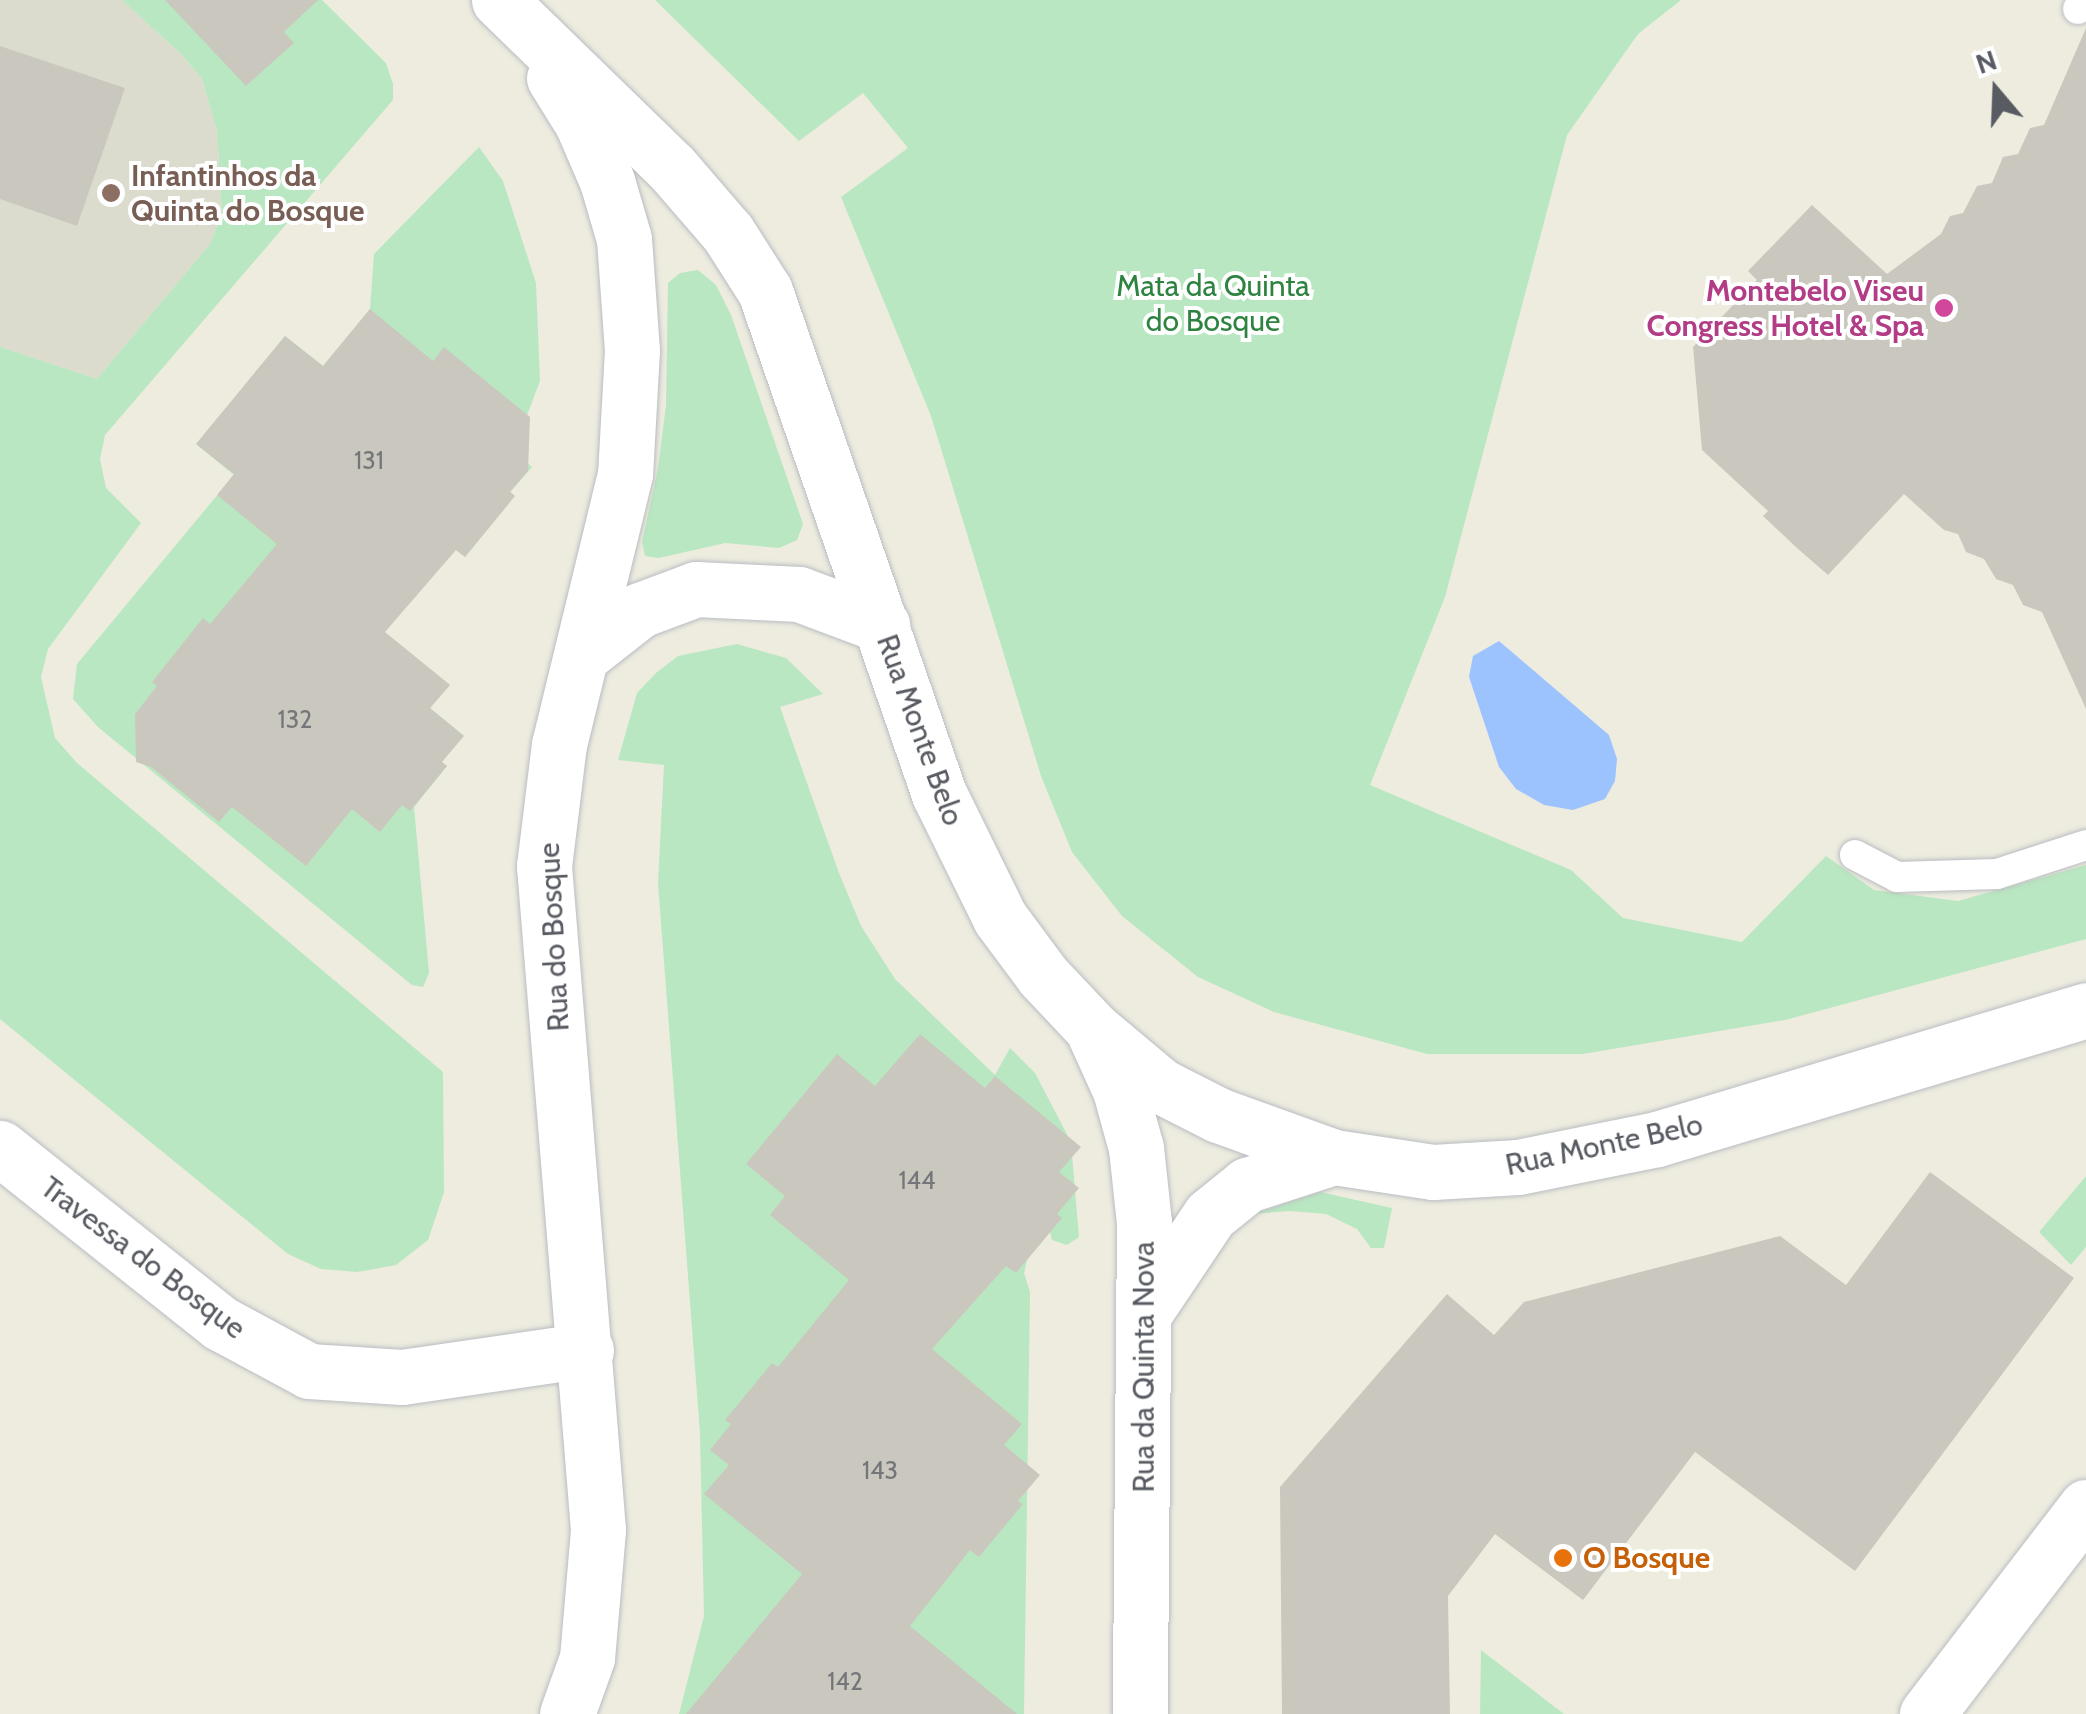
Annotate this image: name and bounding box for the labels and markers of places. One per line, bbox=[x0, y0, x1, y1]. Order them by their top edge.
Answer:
place label: Infantinhos da Quinta do Bosque bbox=[131, 158, 365, 228]
marker: Infantinhos da Quinta do Bosque bbox=[100, 182, 122, 204]
place label: Montebelo Viseu Congress Hotel & Spa bbox=[1646, 273, 1924, 344]
marker: Montebelo Viseu Congress Hotel & Spa bbox=[1933, 297, 1955, 319]
place label: O Bosque bbox=[1583, 1540, 1710, 1576]
marker: O Bosque bbox=[1552, 1547, 1574, 1569]

